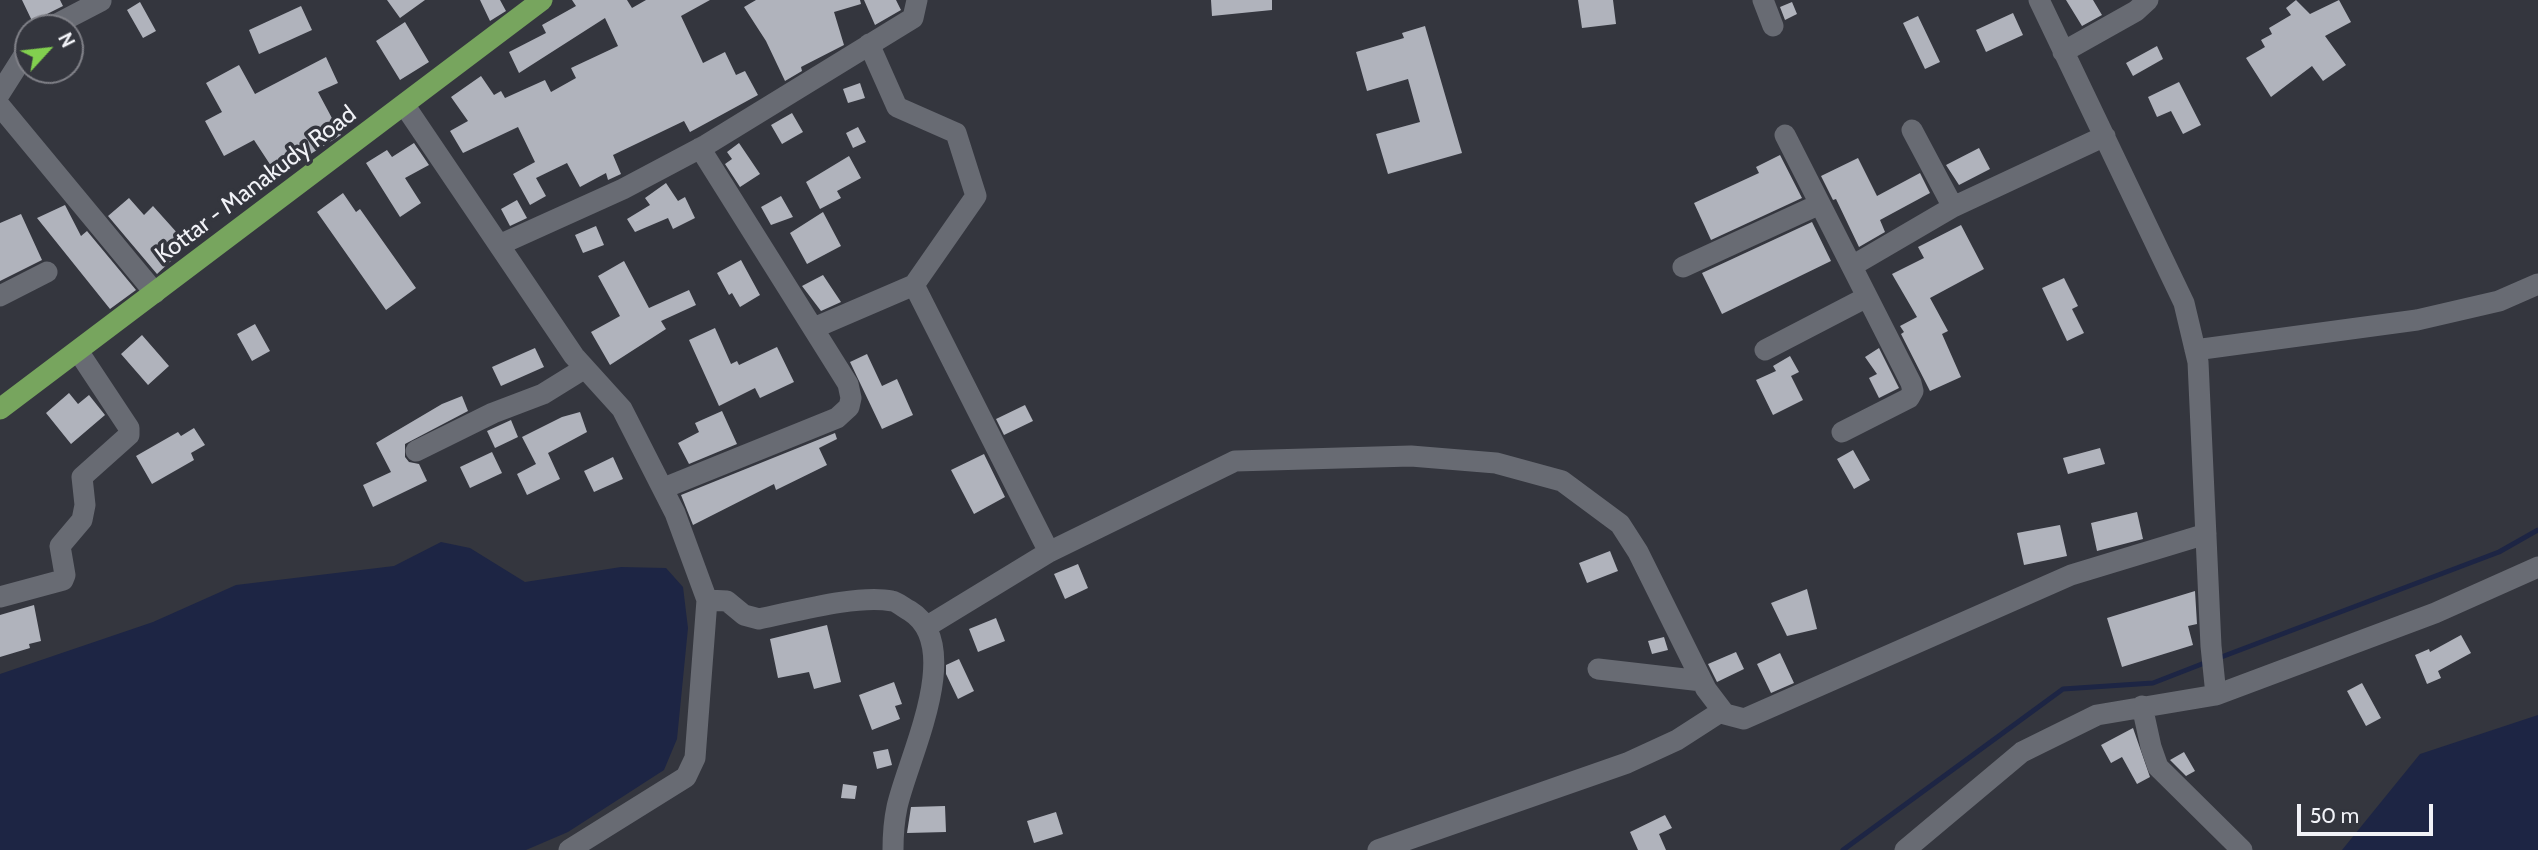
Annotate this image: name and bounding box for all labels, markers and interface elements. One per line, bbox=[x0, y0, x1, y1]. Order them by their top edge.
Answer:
north arrow bbox=[14, 14, 84, 84]
text: N bbox=[53, 29, 80, 51]
street label: Kottar - Manakudy Road bbox=[150, 100, 362, 270]
scale bar bbox=[2300, 790, 2436, 834]
text: 50 m bbox=[2310, 803, 2359, 828]

